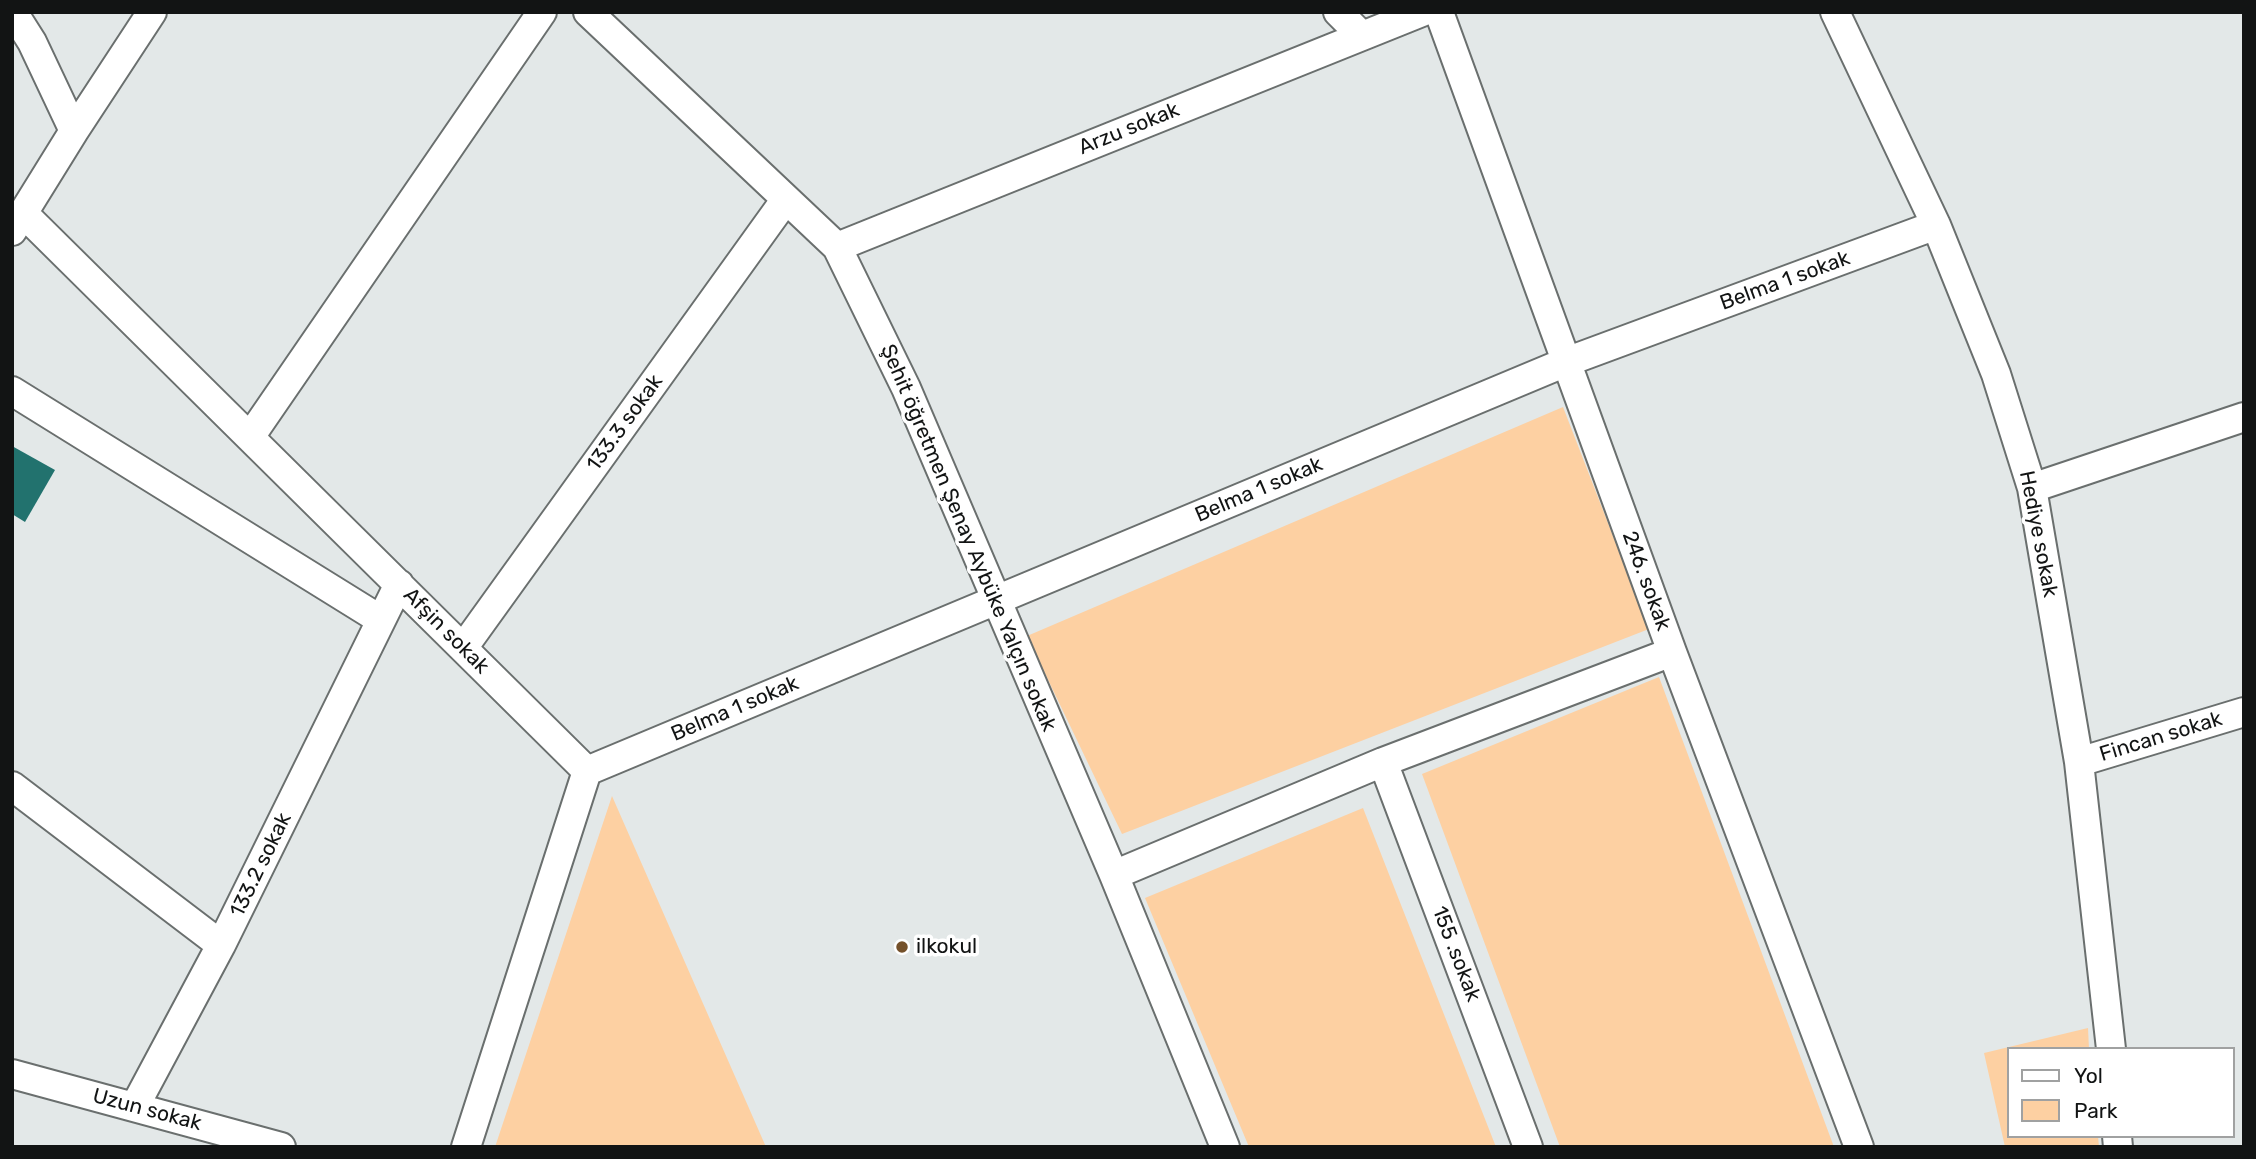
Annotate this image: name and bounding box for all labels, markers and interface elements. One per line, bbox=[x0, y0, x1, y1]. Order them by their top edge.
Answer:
street label: Arzu sokak bbox=[1075, 97, 1183, 161]
street label: Belma 1 sokak bbox=[1717, 246, 1853, 316]
street label: Şehit öğretmen Şenay Aybüke Yalçın sokak bbox=[875, 341, 1061, 735]
street label: 133.3 sokak bbox=[582, 370, 668, 476]
street label: Belma 1 sokak bbox=[1191, 452, 1327, 528]
street label: Hediye sokak bbox=[2013, 469, 2063, 599]
street label: 246. sokak bbox=[1616, 528, 1676, 634]
street label: Afşin sokak bbox=[398, 583, 494, 679]
street label: Belma 1 sokak bbox=[667, 671, 803, 747]
street label: Fincan sokak bbox=[2097, 706, 2225, 768]
street label: 133.2 sokak bbox=[225, 809, 297, 921]
street label: 155 .sokak bbox=[1426, 903, 1486, 1005]
place label: ilkokul bbox=[916, 934, 977, 960]
marker: ilkokul bbox=[894, 939, 910, 955]
legend bbox=[2008, 1047, 2235, 1138]
text: Yol bbox=[2074, 1063, 2103, 1088]
street label: Uzun sokak bbox=[90, 1083, 204, 1137]
text: Park bbox=[2074, 1098, 2118, 1123]

